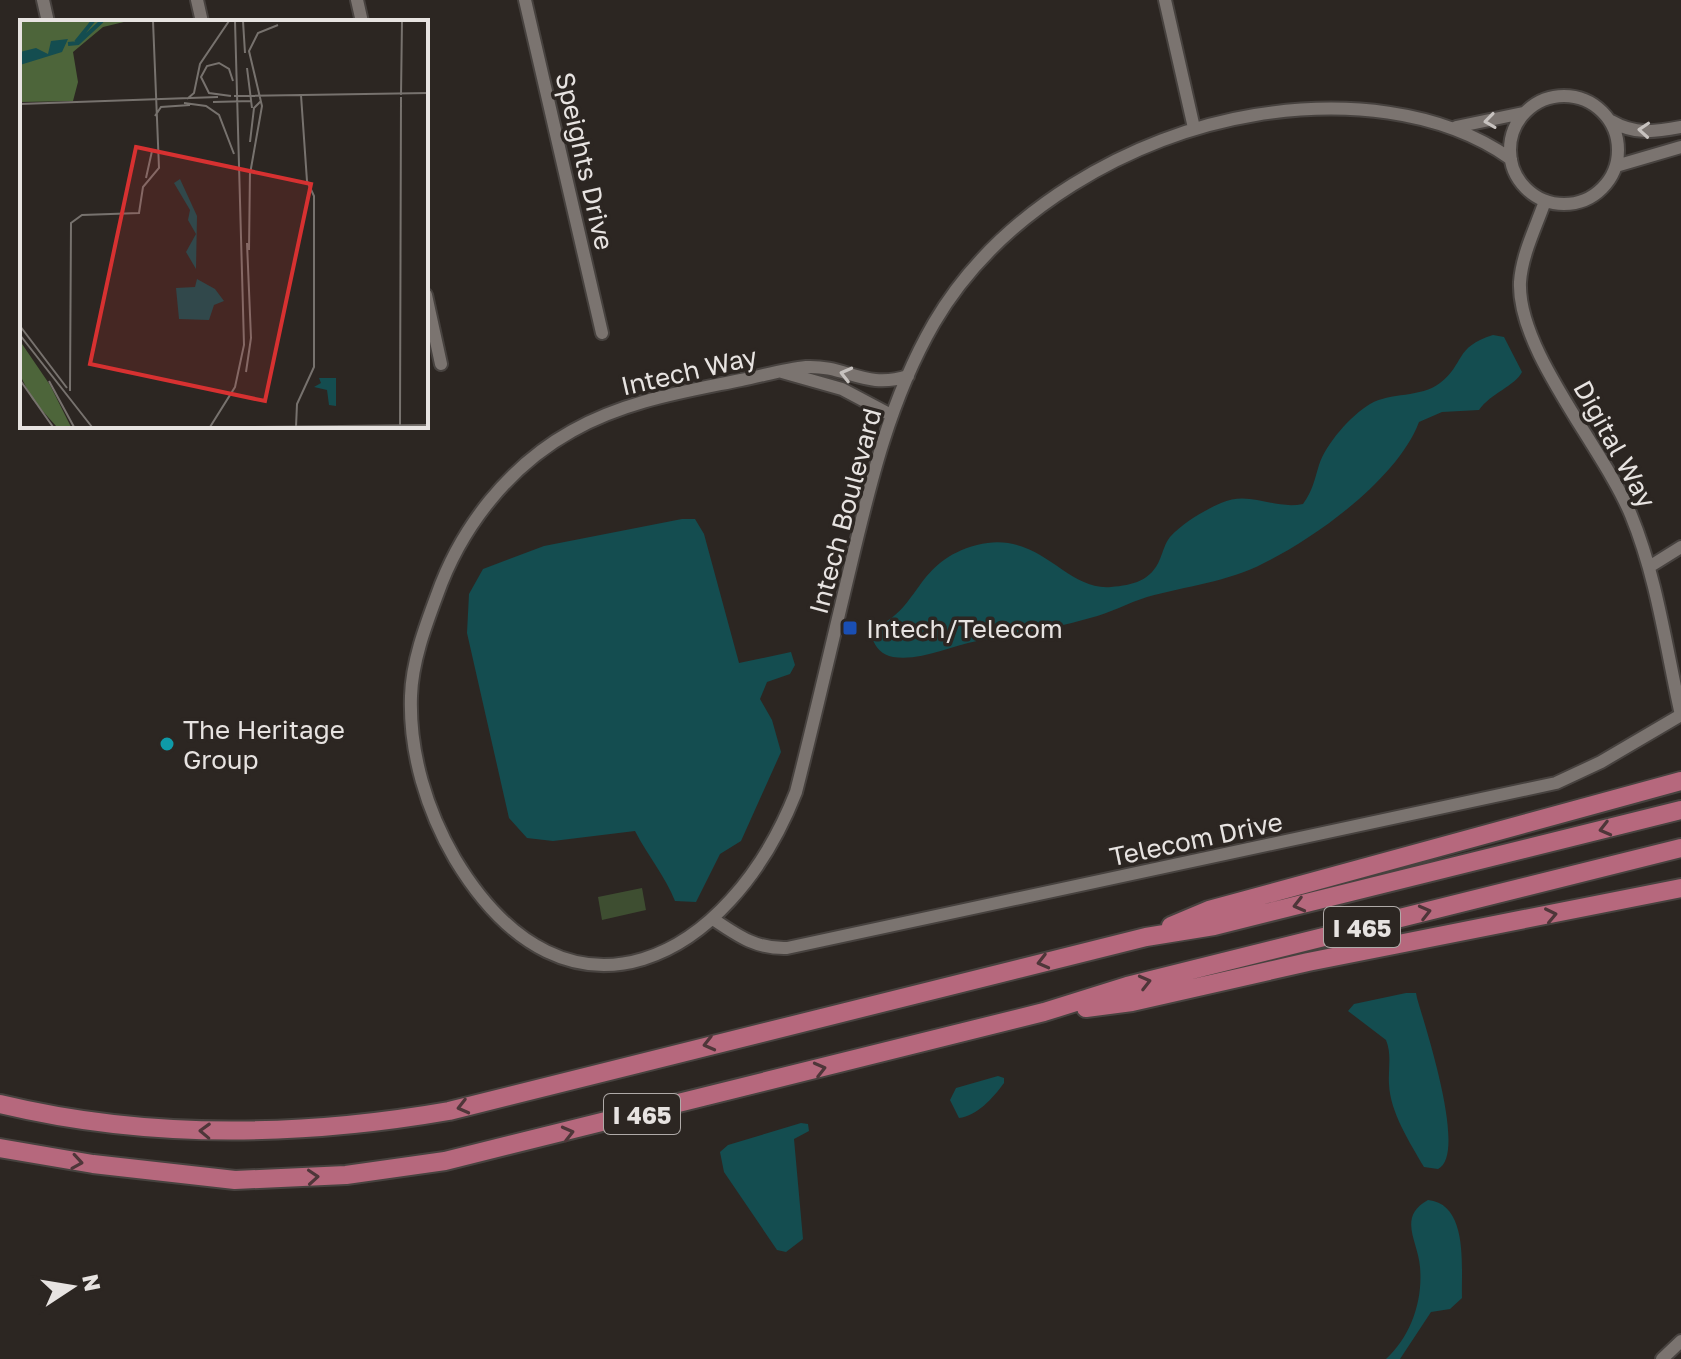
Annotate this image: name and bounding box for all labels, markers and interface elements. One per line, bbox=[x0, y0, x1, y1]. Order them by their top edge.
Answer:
inset map bbox=[20, 20, 428, 428]
street label: Speights Drive bbox=[549, 69, 621, 253]
one-way arrow bbox=[1483, 112, 1497, 129]
one-way arrow bbox=[1637, 122, 1650, 139]
street label: Intech Way bbox=[618, 340, 760, 402]
one-way arrow bbox=[840, 366, 853, 383]
street label: Digital Way bbox=[1567, 375, 1663, 513]
street label: Intech Boulevard bbox=[803, 405, 887, 617]
place label: Intech/Telecom bbox=[866, 613, 1063, 644]
marker: Intech/Telecom bbox=[841, 619, 859, 637]
place label: The Heritage Group bbox=[183, 714, 345, 775]
marker: The Heritage Group bbox=[158, 735, 176, 753]
street label: Telecom Drive bbox=[1107, 806, 1285, 872]
one-way arrow bbox=[1599, 819, 1613, 836]
one-way arrow bbox=[1292, 896, 1306, 913]
one-way arrow bbox=[1417, 904, 1431, 921]
road number: I 465 bbox=[1324, 907, 1400, 947]
one-way arrow bbox=[1544, 907, 1558, 924]
one-way arrow bbox=[1037, 953, 1051, 970]
one-way arrow bbox=[1138, 974, 1152, 991]
one-way arrow bbox=[703, 1035, 717, 1052]
one-way arrow bbox=[813, 1061, 827, 1078]
road number: I 465 bbox=[604, 1094, 680, 1134]
one-way arrow bbox=[456, 1098, 470, 1115]
one-way arrow bbox=[198, 1123, 211, 1140]
one-way arrow bbox=[561, 1125, 575, 1142]
one-way arrow bbox=[70, 1152, 84, 1169]
one-way arrow bbox=[307, 1169, 320, 1186]
north arrow bbox=[32, 1247, 112, 1327]
text: N bbox=[77, 1272, 107, 1294]

